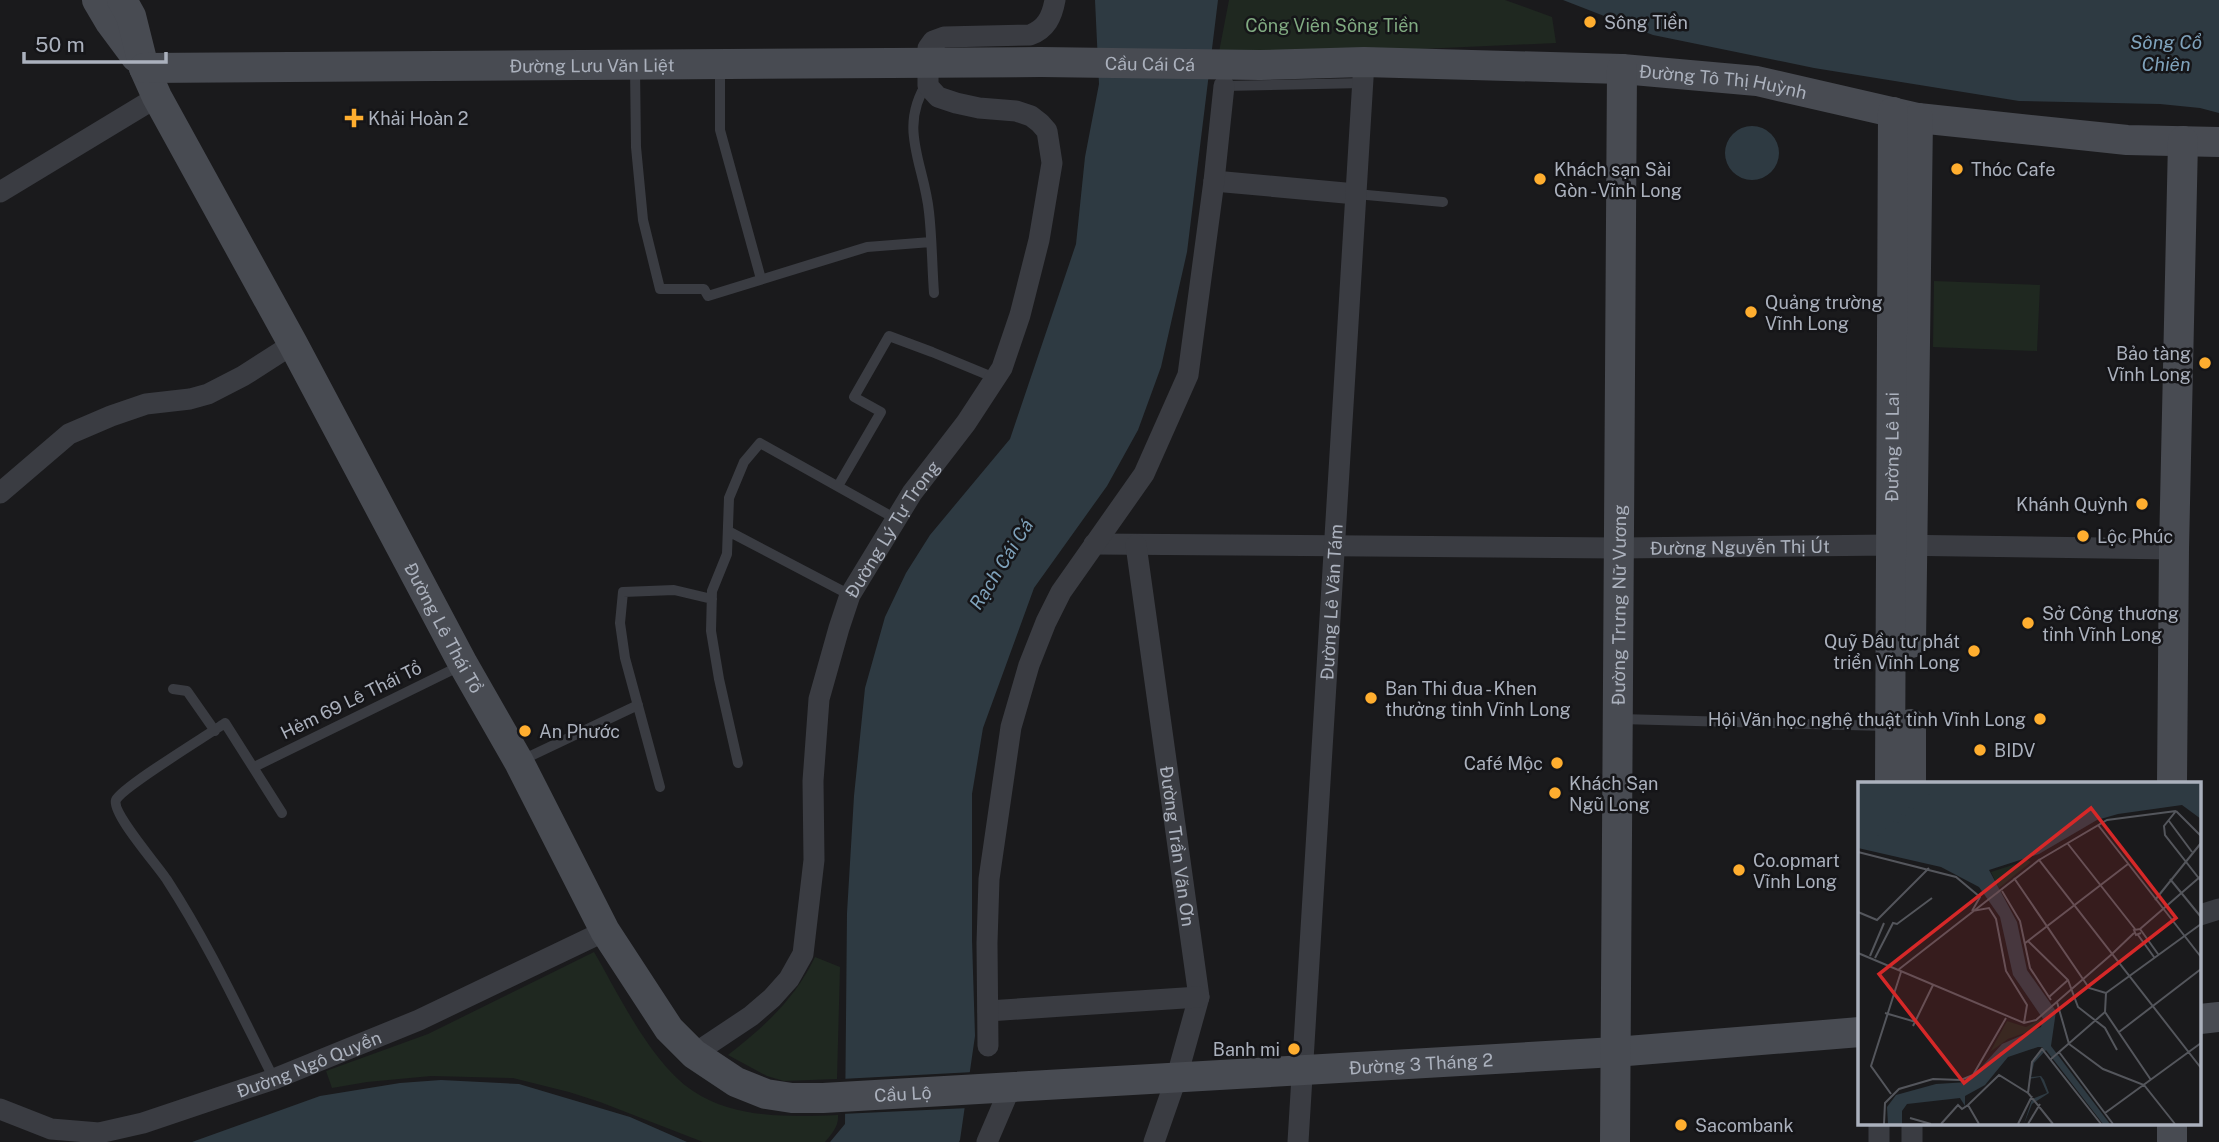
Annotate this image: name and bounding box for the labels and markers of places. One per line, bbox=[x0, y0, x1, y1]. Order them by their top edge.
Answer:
place label: Sông Tiền bbox=[1604, 12, 1688, 33]
marker: Sông Tiền bbox=[1582, 14, 1598, 30]
place label: Khải Hoàn 2 bbox=[368, 108, 469, 129]
marker: Khải Hoàn 2 bbox=[346, 110, 362, 126]
place label: Khách sạn Sài Gòn - Vĩnh Long bbox=[1554, 159, 1682, 201]
place label: Thóc Cafe bbox=[1971, 159, 2055, 180]
marker: Thóc Cafe bbox=[1949, 161, 1965, 177]
marker: Khách sạn Sài Gòn - Vĩnh Long bbox=[1532, 171, 1548, 187]
place label: Quảng trường Vĩnh Long bbox=[1765, 292, 1883, 334]
marker: Quảng trường Vĩnh Long bbox=[1743, 304, 1759, 320]
place label: Bảo tàng Vĩnh Long bbox=[2107, 343, 2191, 385]
marker: Bảo tàng Vĩnh Long bbox=[2197, 355, 2213, 371]
place label: Khánh Quỳnh bbox=[2016, 494, 2128, 515]
marker: Khánh Quỳnh bbox=[2134, 496, 2150, 512]
place label: Lộc Phúc bbox=[2097, 526, 2173, 547]
marker: Lộc Phúc bbox=[2075, 528, 2091, 544]
place label: Sở Công thương tỉnh Vĩnh Long bbox=[2042, 603, 2179, 645]
marker: Sở Công thương tỉnh Vĩnh Long bbox=[2020, 615, 2036, 631]
place label: Quỹ Đầu tư phát triển Vĩnh Long bbox=[1824, 631, 1960, 673]
marker: Quỹ Đầu tư phát triển Vĩnh Long bbox=[1966, 643, 1982, 659]
place label: Ban Thi đua - Khen thưởng tỉnh Vĩnh Long bbox=[1385, 678, 1571, 720]
marker: Ban Thi đua - Khen thưởng tỉnh Vĩnh Long bbox=[1363, 690, 1379, 706]
place label: Hội Văn học nghệ thuật tỉnh Vĩnh Long bbox=[1708, 709, 2026, 730]
marker: Hội Văn học nghệ thuật tỉnh Vĩnh Long bbox=[2032, 711, 2048, 727]
place label: An Phước bbox=[539, 721, 620, 742]
marker: An Phước bbox=[517, 723, 533, 739]
place label: BIDV bbox=[1994, 740, 2035, 761]
marker: BIDV bbox=[1972, 742, 1988, 758]
place label: Café Mộc bbox=[1464, 753, 1543, 774]
marker: Café Mộc bbox=[1549, 755, 1565, 771]
place label: Khách Sạn Ngũ Long bbox=[1569, 773, 1658, 815]
marker: Khách Sạn Ngũ Long bbox=[1547, 785, 1563, 801]
place label: Co.opmart Vĩnh Long bbox=[1753, 850, 1840, 892]
marker: Co.opmart Vĩnh Long bbox=[1731, 862, 1747, 878]
place label: Banh mi bbox=[1213, 1039, 1280, 1060]
marker: Banh mi bbox=[1286, 1041, 1302, 1057]
place label: Sacombank bbox=[1695, 1115, 1794, 1136]
marker: Sacombank bbox=[1673, 1117, 1689, 1133]

